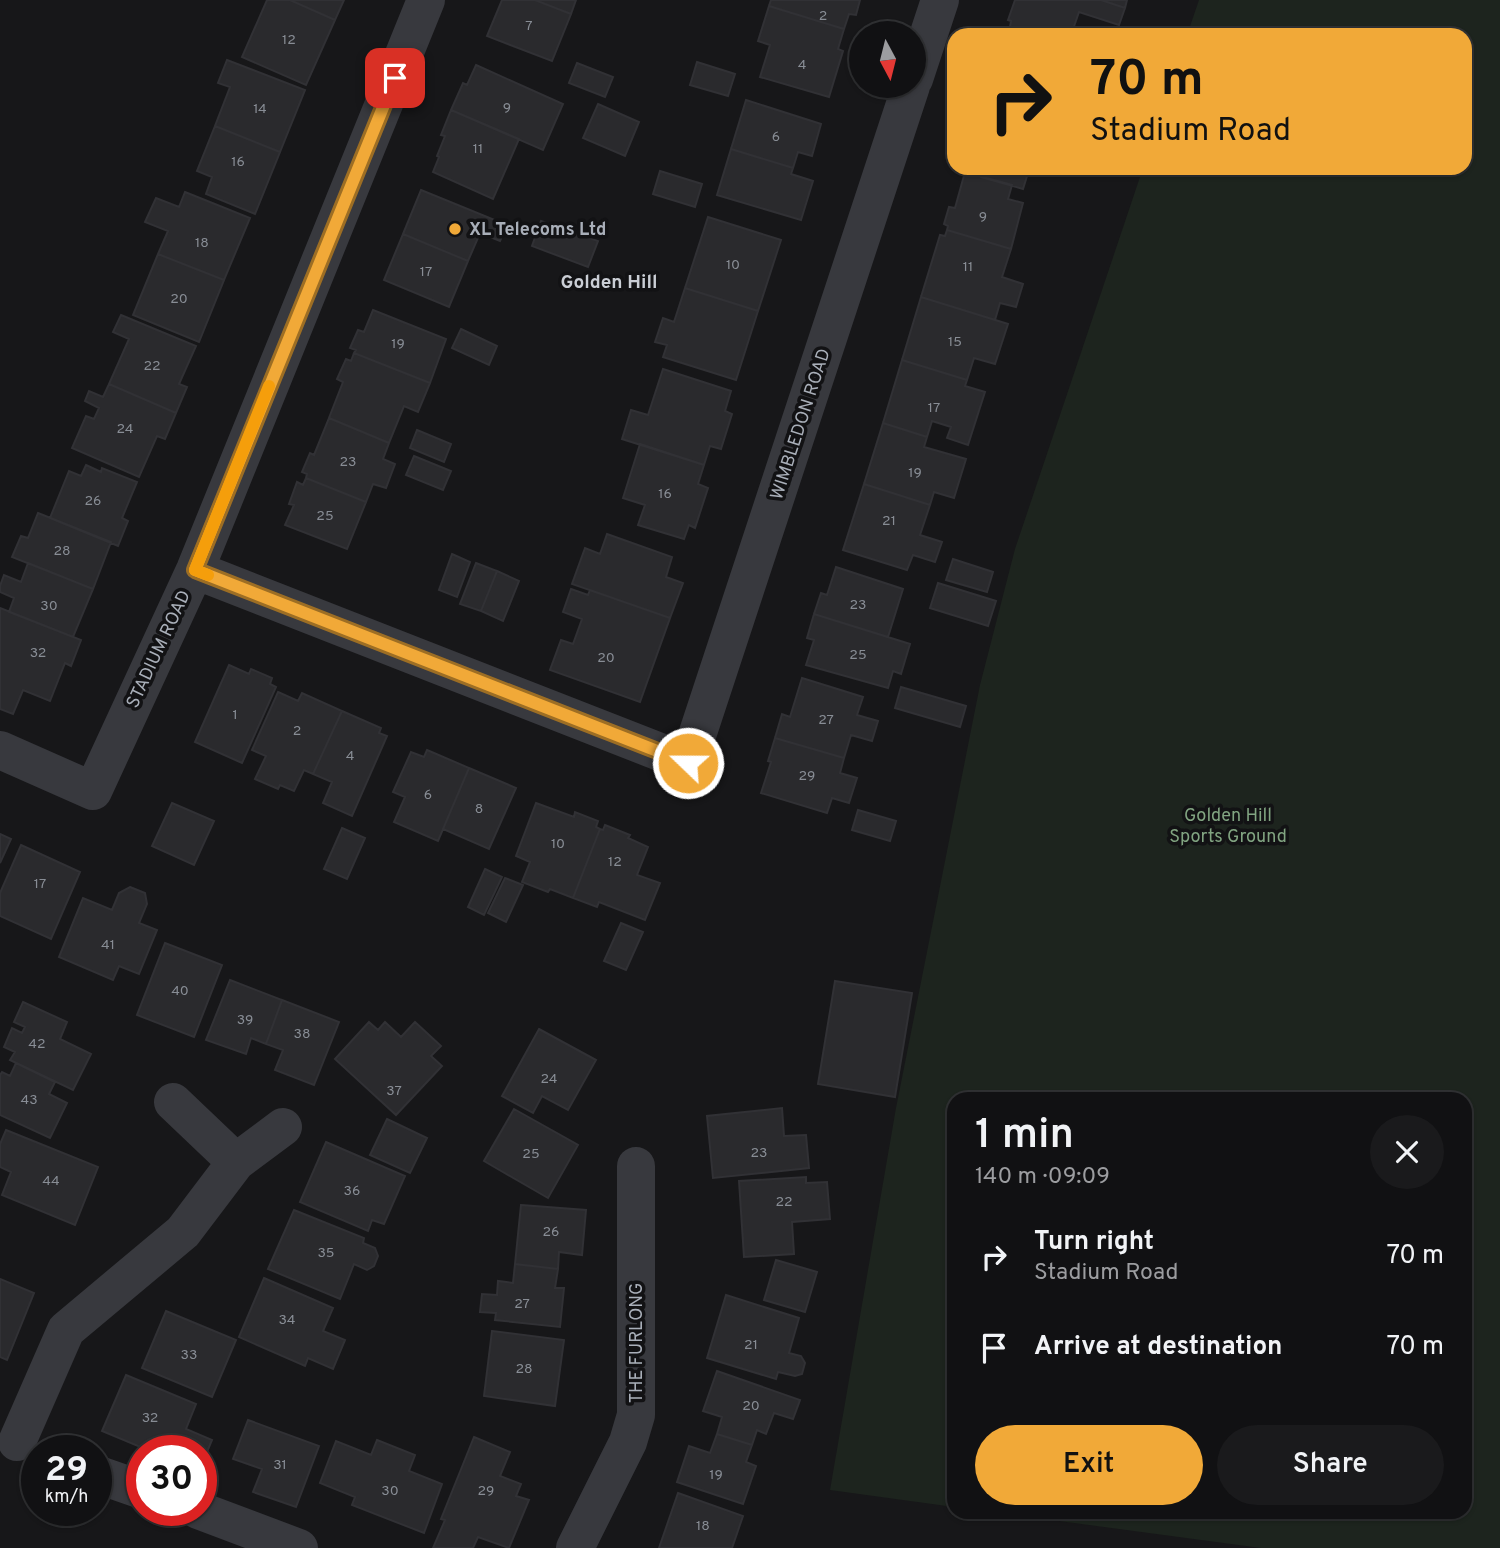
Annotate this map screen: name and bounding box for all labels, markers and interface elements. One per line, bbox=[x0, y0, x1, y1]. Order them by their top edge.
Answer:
house number: 2 bbox=[819, 8, 827, 25]
house number: 7 bbox=[525, 18, 533, 35]
north arrow bbox=[849, 21, 926, 98]
map controls bbox=[849, 21, 926, 98]
house number: 12 bbox=[282, 32, 296, 49]
pin bbox=[365, 48, 425, 108]
text: 70 m bbox=[1090, 51, 1204, 113]
icon: right bbox=[975, 56, 1066, 147]
house number: 4 bbox=[798, 57, 806, 74]
icon: arrive bbox=[376, 59, 414, 97]
house number: 9 bbox=[503, 100, 511, 117]
house number: 14 bbox=[253, 101, 267, 118]
text: Stadium Road bbox=[1090, 112, 1291, 152]
house number: 6 bbox=[772, 129, 780, 146]
house number: 11 bbox=[473, 141, 483, 158]
house number: 16 bbox=[231, 154, 245, 171]
house number: 9 bbox=[979, 209, 987, 226]
place label: XL Telecoms Ltd bbox=[469, 219, 606, 242]
marker: XL Telecoms Ltd bbox=[447, 221, 463, 237]
house number: 18 bbox=[195, 235, 209, 252]
house number: 10 bbox=[726, 257, 740, 274]
house number: 11 bbox=[963, 259, 973, 276]
house number: 17 bbox=[420, 264, 432, 281]
district label: Golden Hill bbox=[561, 271, 657, 295]
house number: 20 bbox=[170, 291, 188, 308]
house number: 15 bbox=[948, 334, 962, 351]
house number: 19 bbox=[391, 336, 405, 353]
street label: WIMBLEDON ROAD bbox=[766, 346, 837, 503]
house number: 22 bbox=[143, 358, 161, 375]
house number: 17 bbox=[928, 400, 940, 417]
house number: 24 bbox=[116, 421, 134, 438]
house number: 23 bbox=[340, 454, 357, 471]
house number: 19 bbox=[908, 465, 922, 482]
house number: 16 bbox=[658, 486, 672, 503]
house number: 26 bbox=[85, 493, 101, 510]
house number: 25 bbox=[316, 508, 334, 525]
house number: 21 bbox=[882, 513, 896, 530]
house number: 28 bbox=[53, 543, 71, 560]
street label: STADIUM ROAD bbox=[122, 587, 197, 712]
house number: 23 bbox=[850, 597, 867, 614]
house number: 30 bbox=[40, 598, 58, 615]
house number: 32 bbox=[30, 645, 46, 662]
house number: 25 bbox=[849, 647, 867, 664]
house number: 20 bbox=[597, 650, 615, 667]
house number: 1 bbox=[232, 707, 238, 724]
house number: 27 bbox=[818, 712, 834, 729]
house number: 2 bbox=[293, 723, 301, 740]
position arrow bbox=[651, 726, 725, 800]
house number: 4 bbox=[346, 748, 354, 765]
house number: 29 bbox=[799, 768, 815, 785]
house number: 6 bbox=[424, 787, 432, 804]
house number: 8 bbox=[475, 801, 483, 818]
park label: Golden Hill Sports Ground bbox=[1169, 805, 1287, 849]
house number: 10 bbox=[551, 836, 565, 853]
house number: 12 bbox=[608, 854, 622, 871]
house number: 17 bbox=[34, 876, 46, 893]
house number: 41 bbox=[101, 937, 115, 954]
house number: 40 bbox=[171, 983, 189, 1000]
house number: 39 bbox=[237, 1012, 253, 1029]
house number: 38 bbox=[294, 1026, 310, 1043]
house number: 42 bbox=[28, 1036, 46, 1053]
house number: 24 bbox=[540, 1071, 558, 1088]
house number: 37 bbox=[386, 1083, 402, 1100]
house number: 43 bbox=[20, 1092, 38, 1109]
text: 1 min bbox=[975, 1110, 1074, 1163]
button: close bbox=[1370, 1115, 1444, 1189]
house number: 23 bbox=[751, 1145, 768, 1162]
house number: 25 bbox=[522, 1146, 540, 1163]
text: 140 m · 09:09 bbox=[975, 1163, 1110, 1192]
house number: 44 bbox=[42, 1173, 60, 1190]
house number: 36 bbox=[344, 1183, 360, 1200]
house number: 22 bbox=[775, 1194, 793, 1211]
house number: 26 bbox=[543, 1224, 559, 1241]
text: Turn right bbox=[1034, 1226, 1154, 1259]
icon: right bbox=[975, 1238, 1013, 1276]
text: 70 m bbox=[1386, 1240, 1444, 1273]
house number: 35 bbox=[317, 1245, 335, 1262]
text: Stadium Road bbox=[1034, 1259, 1178, 1288]
street label: THE FURLONG bbox=[626, 1283, 649, 1403]
house number: 27 bbox=[514, 1296, 530, 1313]
house number: 34 bbox=[278, 1312, 296, 1329]
icon: arrive bbox=[975, 1329, 1013, 1367]
text: Arrive at destination bbox=[1034, 1331, 1282, 1364]
text: 70 m bbox=[1386, 1331, 1444, 1364]
house number: 21 bbox=[744, 1337, 758, 1354]
house number: 33 bbox=[181, 1347, 197, 1364]
house number: 28 bbox=[515, 1361, 533, 1378]
house number: 20 bbox=[742, 1398, 760, 1415]
house number: 32 bbox=[142, 1410, 158, 1427]
button: Exit bbox=[975, 1425, 1203, 1505]
button: Share bbox=[1217, 1425, 1444, 1505]
speed limit sign: 30 bbox=[126, 1435, 217, 1526]
text: 29 bbox=[45, 1449, 88, 1493]
house number: 31 bbox=[273, 1457, 287, 1474]
house number: 19 bbox=[709, 1467, 723, 1484]
house number: 30 bbox=[381, 1483, 399, 1500]
house number: 29 bbox=[478, 1483, 494, 1500]
text: km/h bbox=[45, 1486, 88, 1509]
house number: 18 bbox=[696, 1518, 710, 1535]

